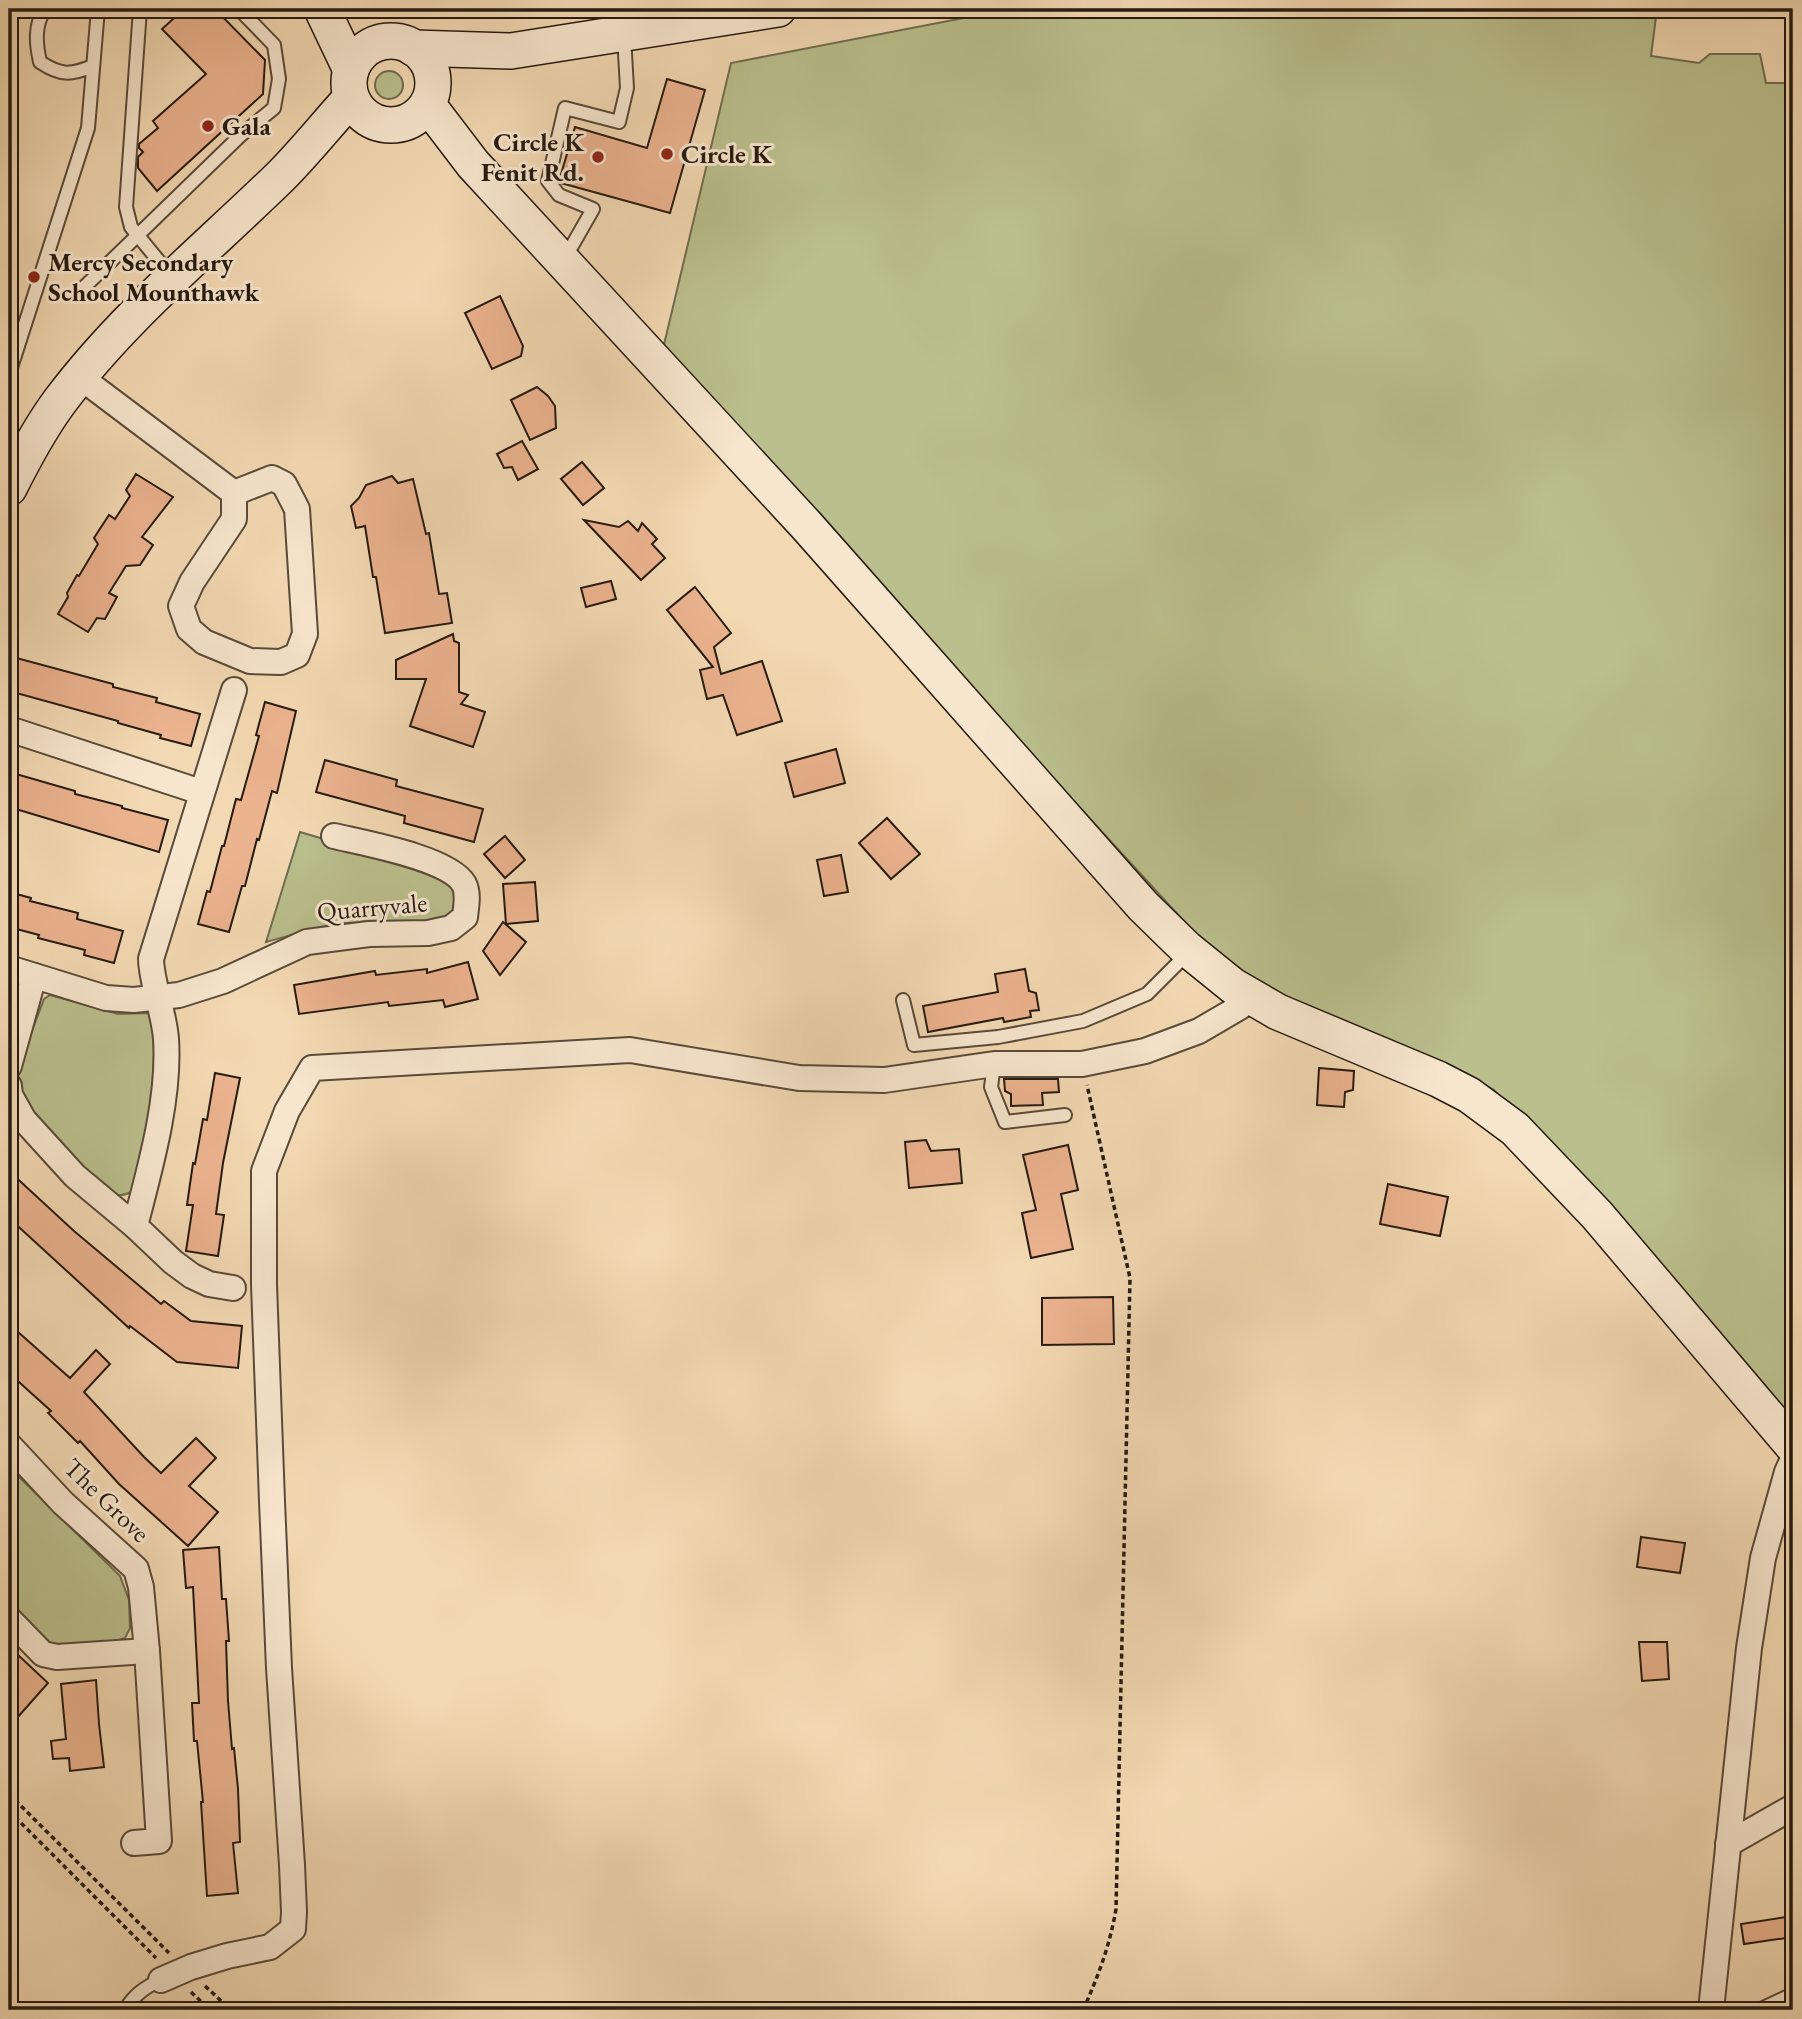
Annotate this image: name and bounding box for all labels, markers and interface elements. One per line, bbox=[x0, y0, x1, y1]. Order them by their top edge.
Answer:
place label: Gala bbox=[222, 109, 271, 143]
marker: Gala bbox=[200, 118, 216, 134]
place label: Circle K Fenit Rd. bbox=[481, 125, 585, 189]
place label: Circle K bbox=[681, 137, 773, 171]
marker: Circle K bbox=[659, 146, 675, 162]
marker: Circle K Fenit Rd. bbox=[590, 149, 606, 165]
place label: Mercy Secondary School Mounthawk bbox=[48, 245, 260, 309]
marker: Mercy Secondary School Mounthawk bbox=[26, 269, 42, 285]
street label: Quarryvale bbox=[316, 885, 428, 929]
street label: The Grove bbox=[57, 1451, 157, 1549]

